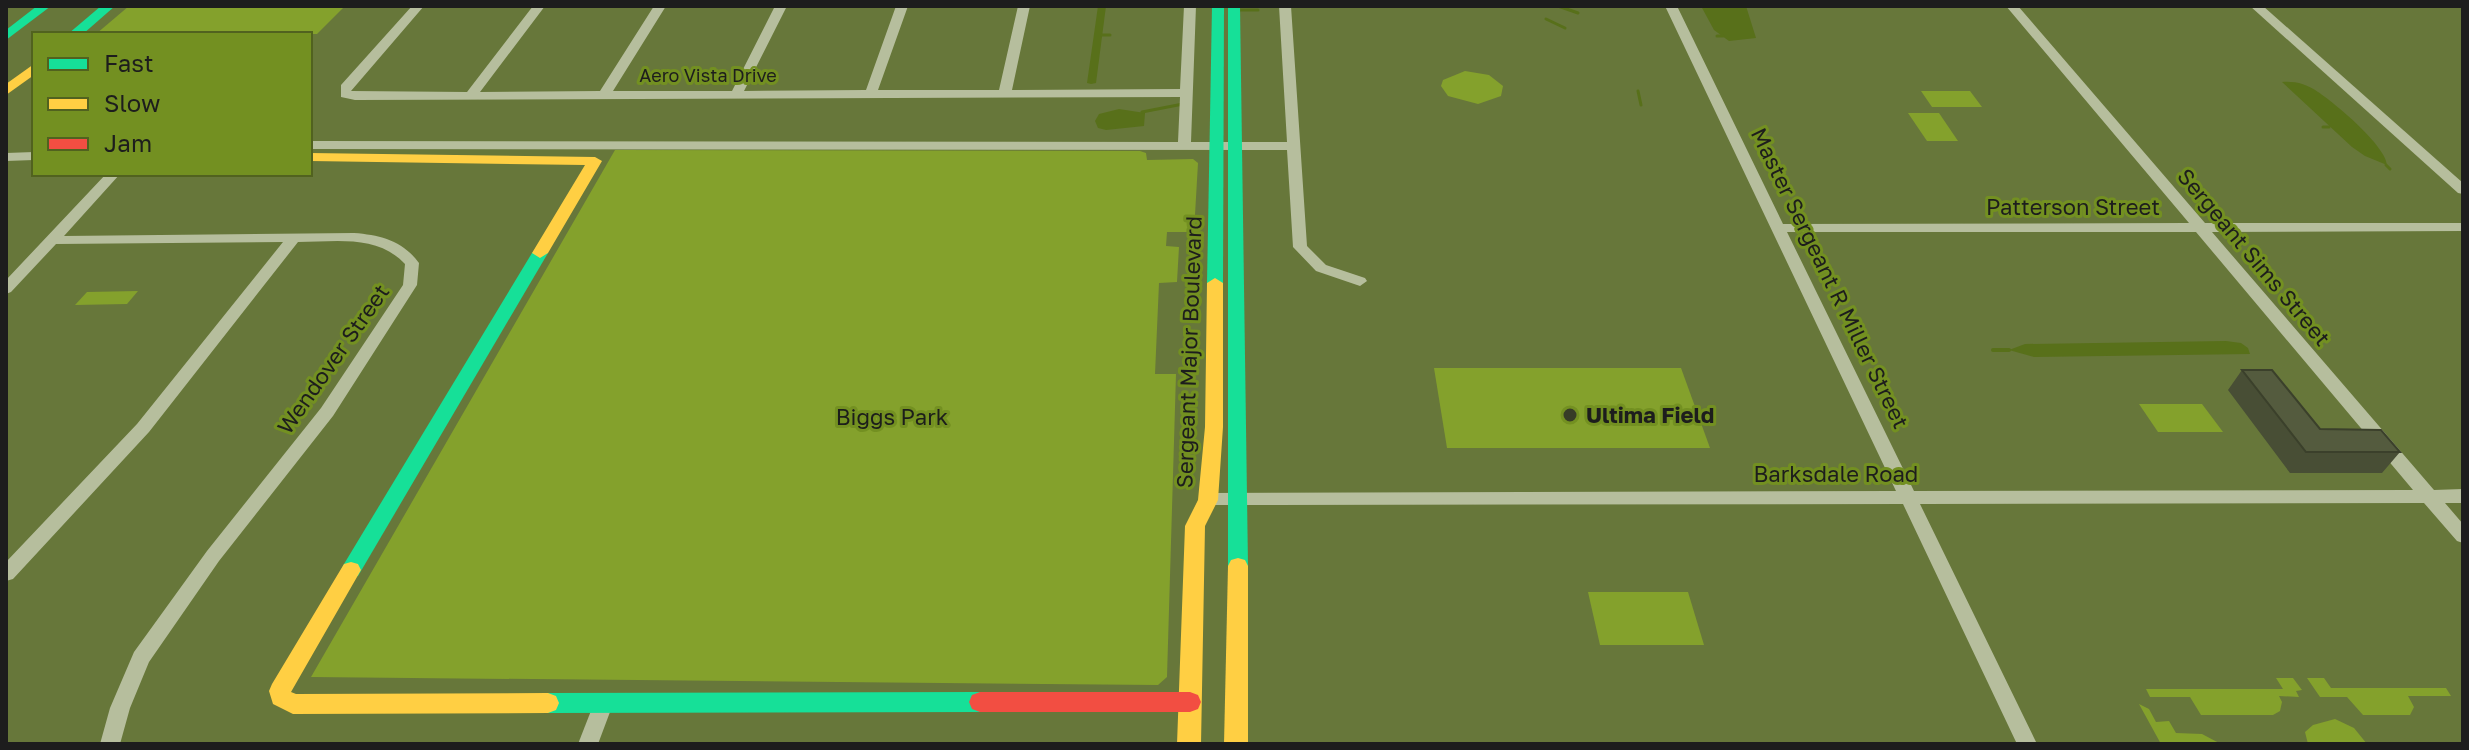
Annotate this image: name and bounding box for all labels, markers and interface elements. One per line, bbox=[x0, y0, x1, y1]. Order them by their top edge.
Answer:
legend bbox=[32, 32, 312, 176]
text: Fast bbox=[104, 48, 154, 77]
street label: Aero Vista Drive bbox=[639, 64, 777, 86]
text: Slow bbox=[104, 88, 160, 117]
street label: Master Sergeant R Miller Street bbox=[1746, 123, 1915, 433]
text: Jam bbox=[104, 128, 152, 157]
street label: Sergeant Sims Street bbox=[2172, 162, 2336, 351]
street label: Patterson Street bbox=[1986, 193, 2160, 220]
street label: Sergeant Major Boulevard bbox=[1170, 215, 1207, 489]
street label: Wendover Street bbox=[271, 279, 394, 439]
place label: Ultima Field bbox=[1586, 401, 1714, 428]
park label: Biggs Park bbox=[836, 403, 948, 430]
marker: Ultima Field bbox=[1561, 406, 1579, 424]
street label: Barksdale Road bbox=[1754, 460, 1918, 487]

